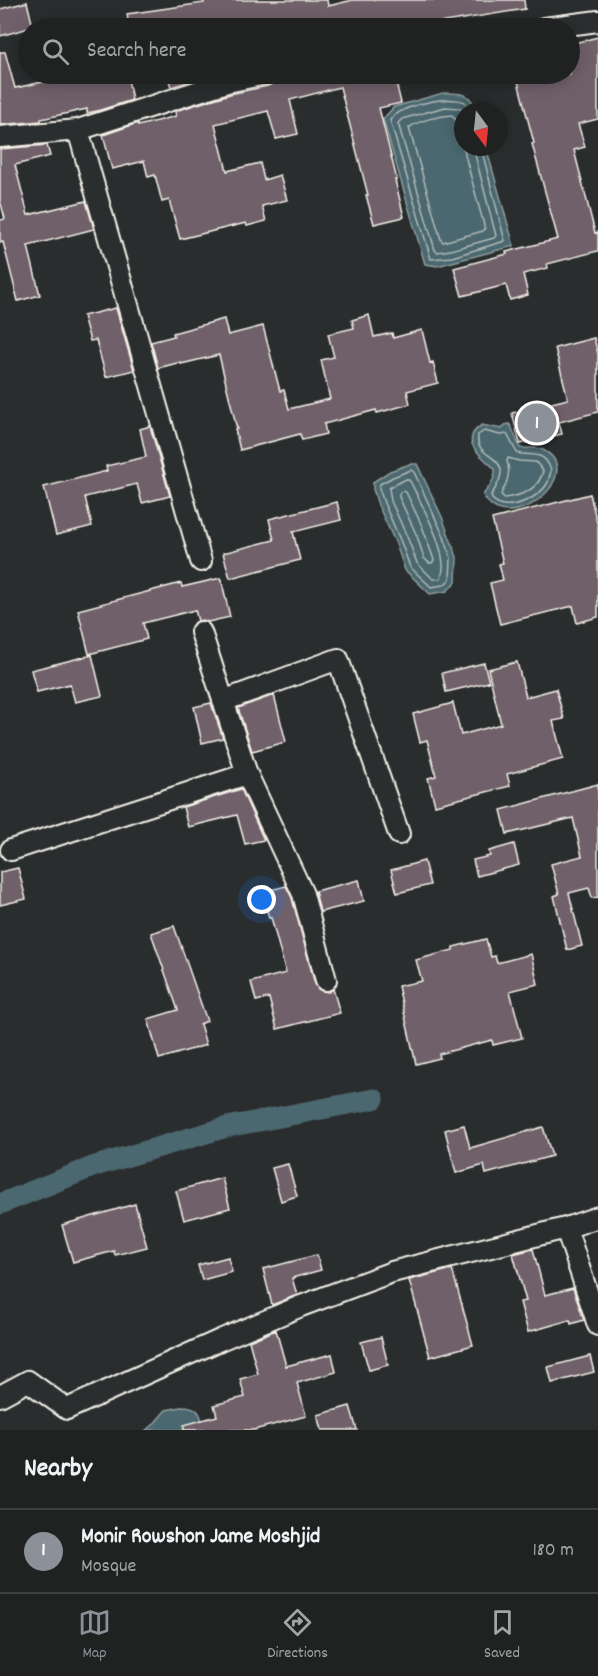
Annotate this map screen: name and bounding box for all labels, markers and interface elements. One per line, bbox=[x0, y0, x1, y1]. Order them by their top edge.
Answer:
search box bbox=[18, 18, 580, 84]
icon: search bbox=[39, 35, 72, 68]
text: Search here bbox=[87, 36, 186, 67]
north arrow bbox=[454, 102, 508, 156]
pin: 1 bbox=[518, 400, 556, 446]
your location bbox=[247, 885, 276, 914]
text: Nearby bbox=[24, 1451, 92, 1488]
text: Monir Rowshon Jame Moshjid bbox=[81, 1522, 320, 1553]
text: 1 bbox=[41, 1537, 46, 1565]
text: 180 m bbox=[532, 1537, 574, 1565]
text: Mosque bbox=[81, 1553, 136, 1581]
tab: Map bbox=[78, 1606, 111, 1665]
tab: Directions bbox=[267, 1606, 328, 1665]
tab: Saved bbox=[484, 1606, 520, 1665]

